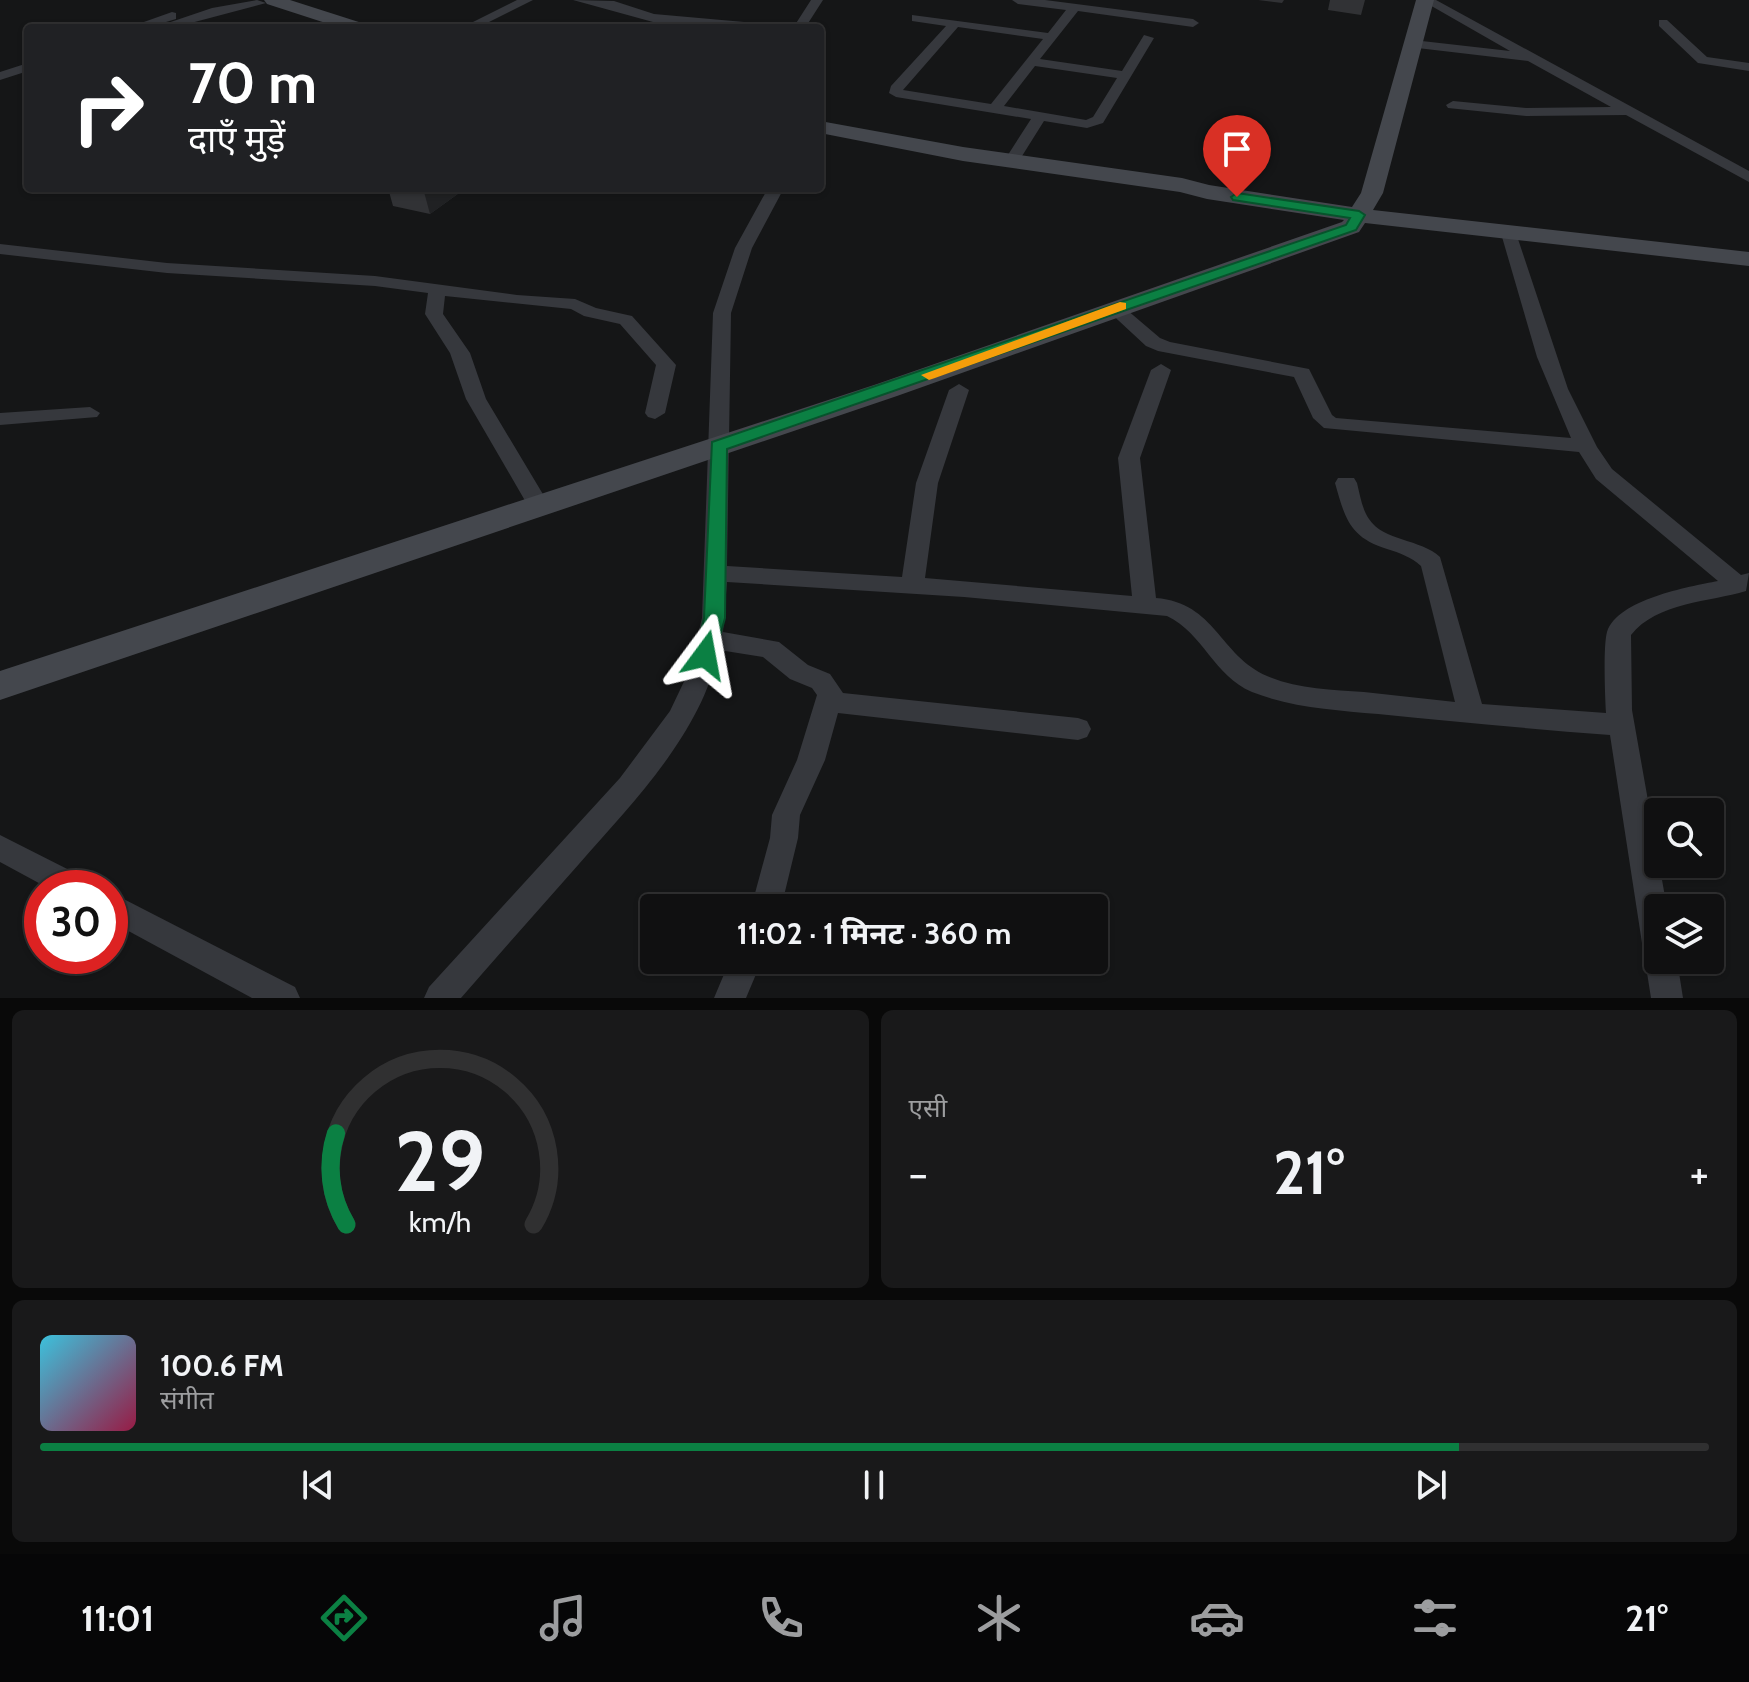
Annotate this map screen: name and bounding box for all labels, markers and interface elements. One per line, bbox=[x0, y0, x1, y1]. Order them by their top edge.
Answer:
text: 70 m bbox=[188, 49, 317, 117]
icon: right bbox=[56, 56, 160, 160]
pin bbox=[1203, 115, 1271, 197]
text: दाएँ मुड़ें bbox=[188, 117, 285, 161]
icon: arrive bbox=[1215, 127, 1259, 171]
position arrow bbox=[663, 613, 747, 697]
map controls bbox=[1644, 798, 1724, 974]
button: search bbox=[1644, 798, 1724, 878]
speed limit sign: 30 bbox=[24, 870, 128, 974]
button: layers bbox=[1644, 894, 1724, 974]
text: 11:02 · 1 मिनट · 360 m bbox=[737, 915, 1011, 952]
text: एसी bbox=[909, 1092, 947, 1124]
text: 29 bbox=[395, 1111, 486, 1212]
text: 21° bbox=[1273, 1136, 1344, 1209]
text: − bbox=[909, 1147, 928, 1200]
text: + bbox=[1690, 1147, 1709, 1200]
text: km/h bbox=[409, 1204, 472, 1239]
text: 100.6 FM bbox=[160, 1347, 284, 1384]
text: संगीत bbox=[160, 1384, 214, 1416]
icon: previous bbox=[296, 1463, 340, 1507]
icon: pause bbox=[852, 1463, 896, 1507]
icon: next bbox=[1409, 1463, 1453, 1507]
icon: directions bbox=[316, 1590, 372, 1646]
icon: music bbox=[535, 1590, 591, 1646]
icon: phone bbox=[753, 1590, 809, 1646]
icon: climate bbox=[971, 1590, 1027, 1646]
icon: car bbox=[1189, 1590, 1245, 1646]
icon: filters bbox=[1407, 1590, 1463, 1646]
text: 11:01 bbox=[81, 1596, 154, 1640]
text: 21° bbox=[1625, 1596, 1668, 1640]

